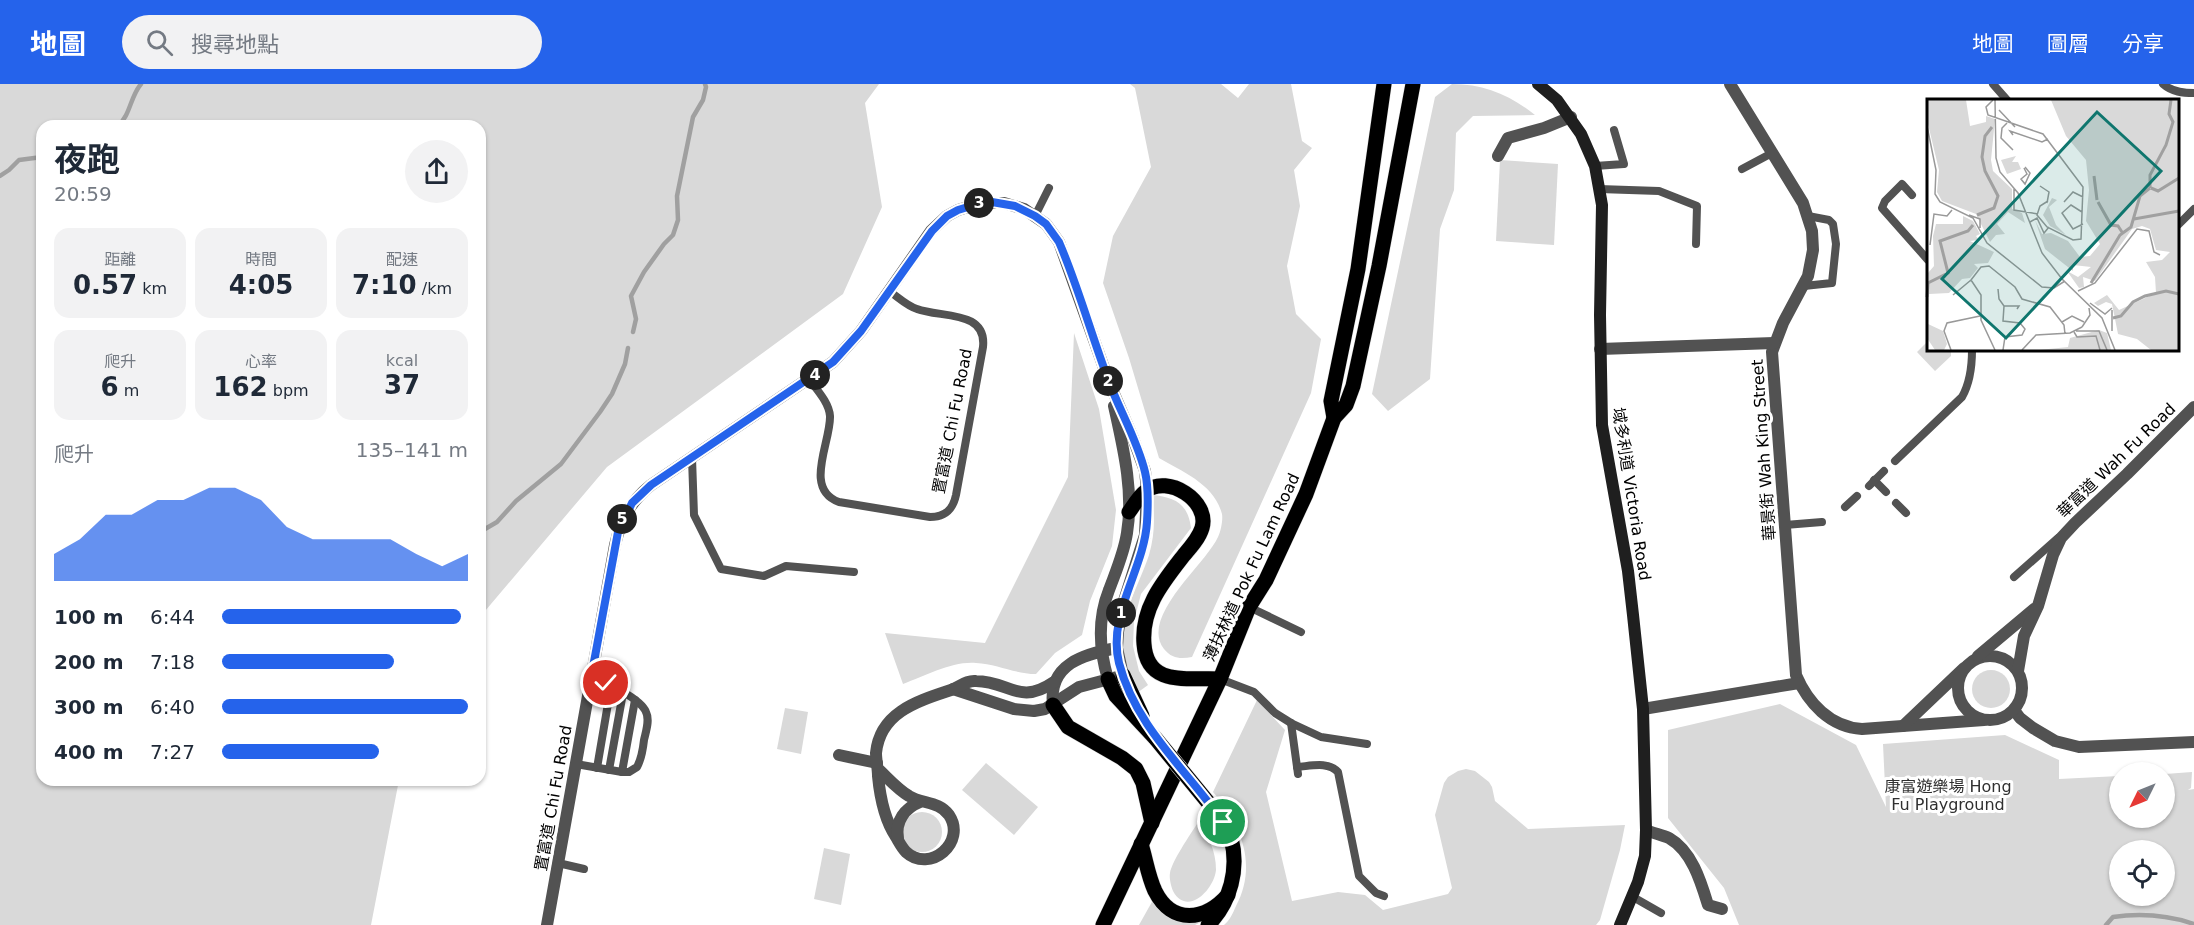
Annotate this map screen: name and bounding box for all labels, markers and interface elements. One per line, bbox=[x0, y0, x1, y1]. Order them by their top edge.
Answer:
search box bbox=[122, 15, 542, 69]
icon: search bbox=[143, 26, 176, 59]
text: 地圖 bbox=[30, 28, 86, 61]
text: 搜尋地點 bbox=[191, 32, 279, 57]
text: 地圖 bbox=[1972, 32, 2014, 56]
text: 圖層 bbox=[2047, 32, 2089, 56]
text: 分享 bbox=[2122, 32, 2164, 56]
inset map bbox=[1927, 99, 2179, 351]
text: 夜跑 bbox=[54, 140, 120, 179]
button: share bbox=[405, 140, 468, 203]
text: 20:59 bbox=[54, 182, 112, 206]
pin: 3 bbox=[964, 188, 994, 218]
text: 3 bbox=[973, 193, 985, 212]
text: 距離 bbox=[104, 250, 136, 269]
text: 時間 bbox=[245, 250, 277, 269]
text: 配速 bbox=[386, 250, 418, 269]
text: 0.57 bbox=[73, 270, 137, 300]
text: 4:05 bbox=[229, 270, 293, 300]
text: 7:10 bbox=[352, 270, 417, 300]
text: km bbox=[137, 279, 167, 298]
text: /km bbox=[417, 279, 452, 298]
street label: 置富道 Chi Fu Road bbox=[929, 347, 976, 495]
text: kcal bbox=[386, 351, 418, 370]
text: 爬升 bbox=[104, 352, 136, 371]
text: 心率 bbox=[245, 352, 277, 371]
street label: 華景街 Wah King Street bbox=[1748, 359, 1779, 541]
pin: 4 bbox=[800, 360, 830, 390]
text: 4 bbox=[809, 365, 821, 384]
pin: 2 bbox=[1093, 366, 1123, 396]
text: 37 bbox=[384, 370, 420, 400]
text: 2 bbox=[1102, 371, 1114, 390]
text: 6 bbox=[101, 372, 119, 402]
text: 162 bbox=[213, 372, 268, 402]
text: m bbox=[119, 381, 139, 400]
text: bpm bbox=[268, 381, 309, 400]
street label: 華富道 Wah Fu Road bbox=[2053, 399, 2179, 522]
street label: 域多利道 Victoria Road bbox=[1608, 406, 1655, 582]
text: 135–141 m bbox=[356, 438, 468, 462]
text: 爬升 bbox=[54, 442, 94, 466]
street label: 薄扶林道 Pok Fu Lam Road bbox=[1199, 470, 1303, 664]
pin: 5 bbox=[607, 504, 637, 534]
text: 5 bbox=[616, 509, 628, 528]
pin: 1 bbox=[1106, 598, 1136, 628]
text: 1 bbox=[1115, 603, 1127, 622]
text: 100 m bbox=[54, 605, 124, 629]
text: 6:44 bbox=[150, 605, 195, 629]
text: 200 m bbox=[54, 650, 124, 674]
text: 7:18 bbox=[150, 650, 195, 674]
pin bbox=[580, 657, 631, 708]
icon: check bbox=[589, 666, 622, 699]
text: 300 m bbox=[54, 695, 124, 719]
text: 6:40 bbox=[150, 695, 195, 719]
street label: 置富道 Chi Fu Road bbox=[531, 724, 576, 872]
text: 400 m bbox=[54, 740, 124, 764]
text: 7:27 bbox=[150, 740, 195, 764]
north arrow bbox=[2109, 762, 2175, 828]
map controls bbox=[2109, 762, 2175, 906]
park label: 康富遊樂場 Hong Fu Playground bbox=[1884, 777, 2012, 814]
pin bbox=[1197, 796, 1248, 847]
icon: arrive bbox=[1206, 805, 1239, 838]
button: locate bbox=[2109, 840, 2175, 906]

